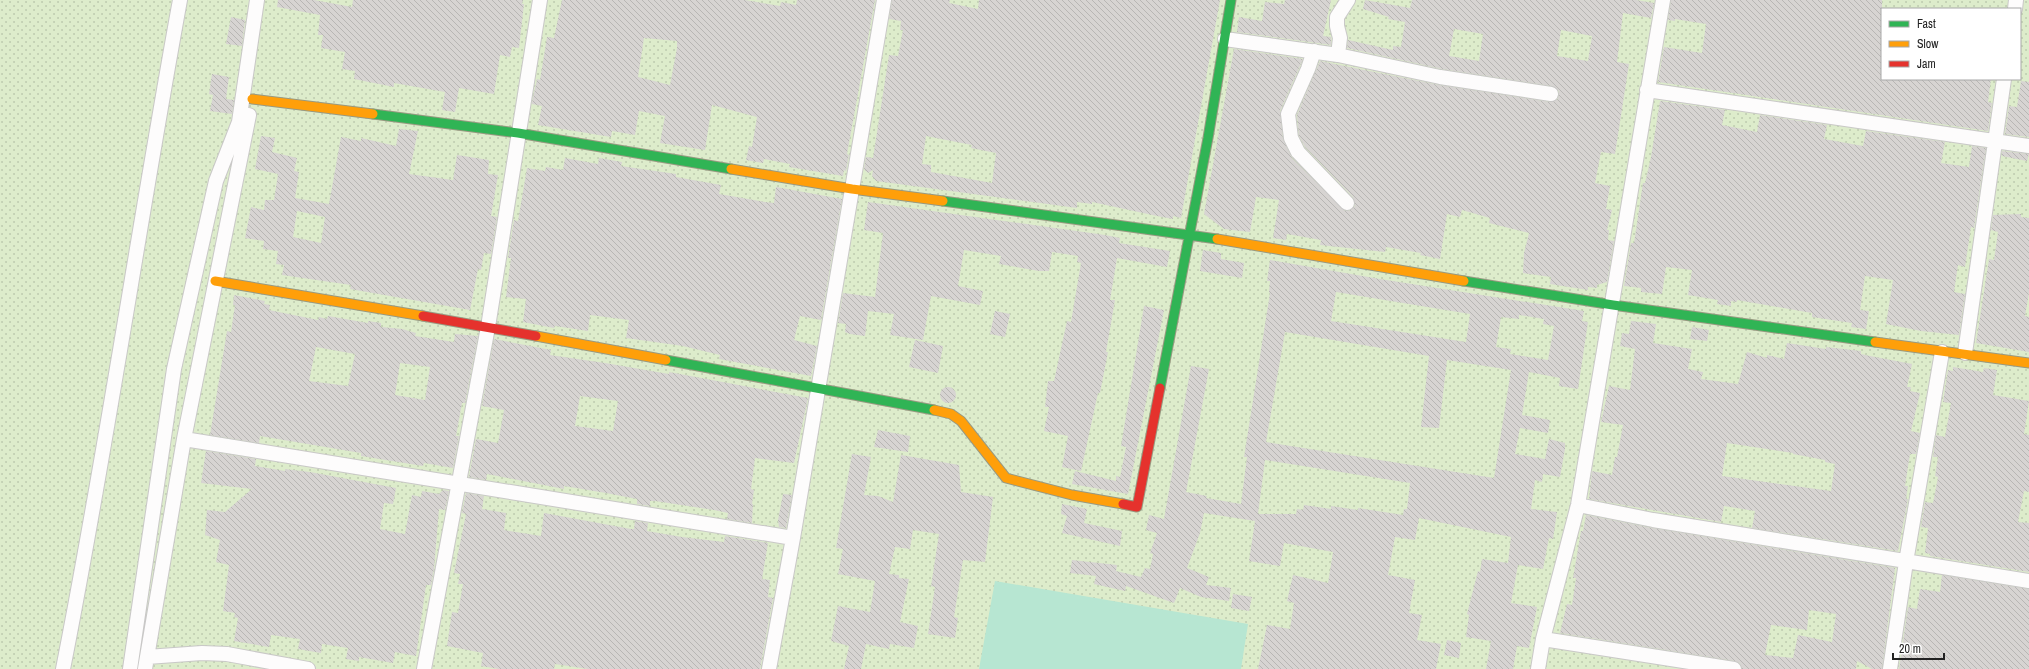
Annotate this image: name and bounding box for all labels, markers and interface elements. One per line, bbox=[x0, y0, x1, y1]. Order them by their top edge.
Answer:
legend bbox=[1881, 8, 2021, 80]
text: Fast bbox=[1917, 16, 1936, 32]
text: Slow bbox=[1917, 36, 1939, 52]
text: Jam bbox=[1917, 56, 1936, 72]
scale bar bbox=[1893, 635, 1944, 661]
text: 20 m bbox=[1899, 641, 1921, 657]

